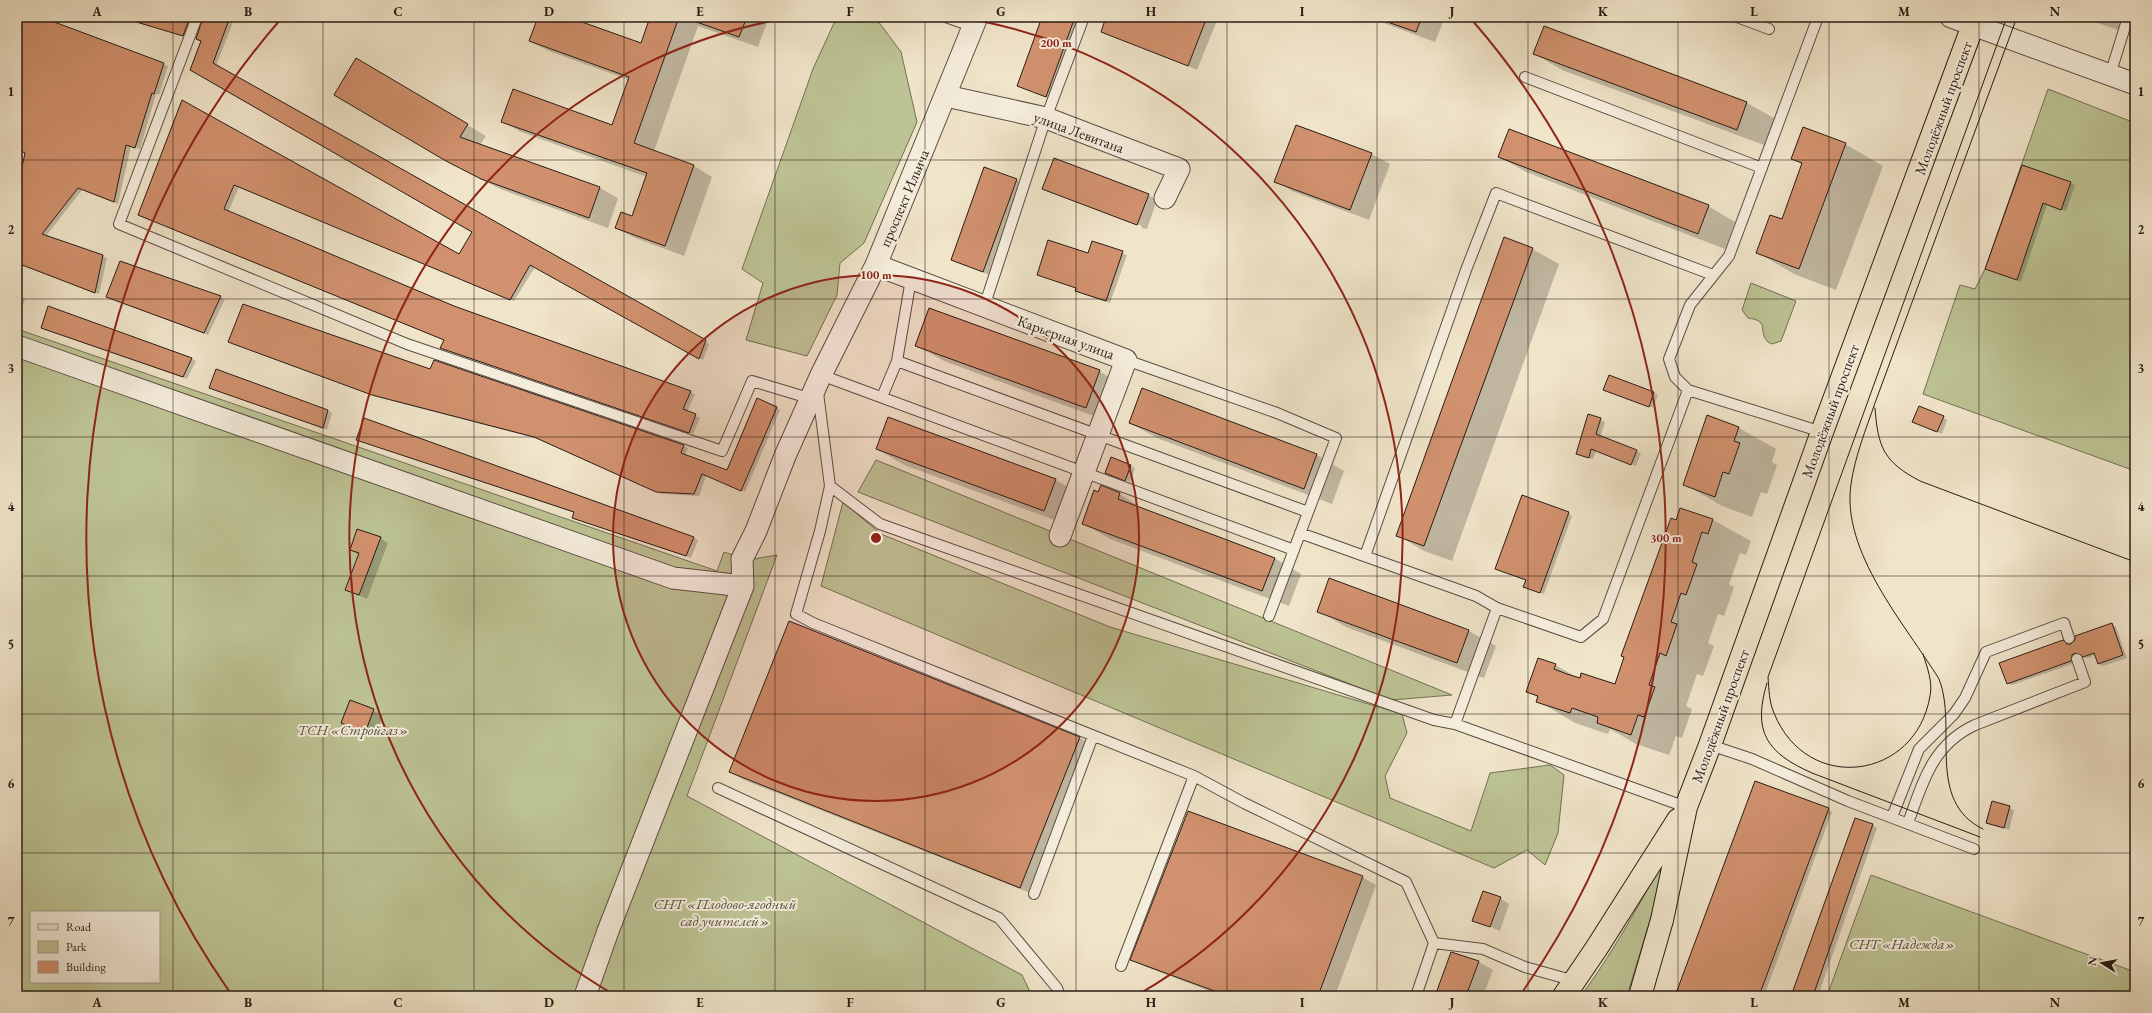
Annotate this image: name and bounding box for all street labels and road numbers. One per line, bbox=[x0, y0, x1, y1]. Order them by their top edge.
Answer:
street label: Молодёжный проспект bbox=[1910, 39, 1976, 177]
street label: улица Левитана bbox=[1031, 107, 1127, 157]
street label: проспект Ильича bbox=[875, 146, 933, 250]
street label: Карьерная улица bbox=[1015, 311, 1117, 363]
street label: Молодёжный проспект bbox=[1797, 342, 1863, 480]
street label: Молодёжный проспект bbox=[1687, 647, 1753, 785]

